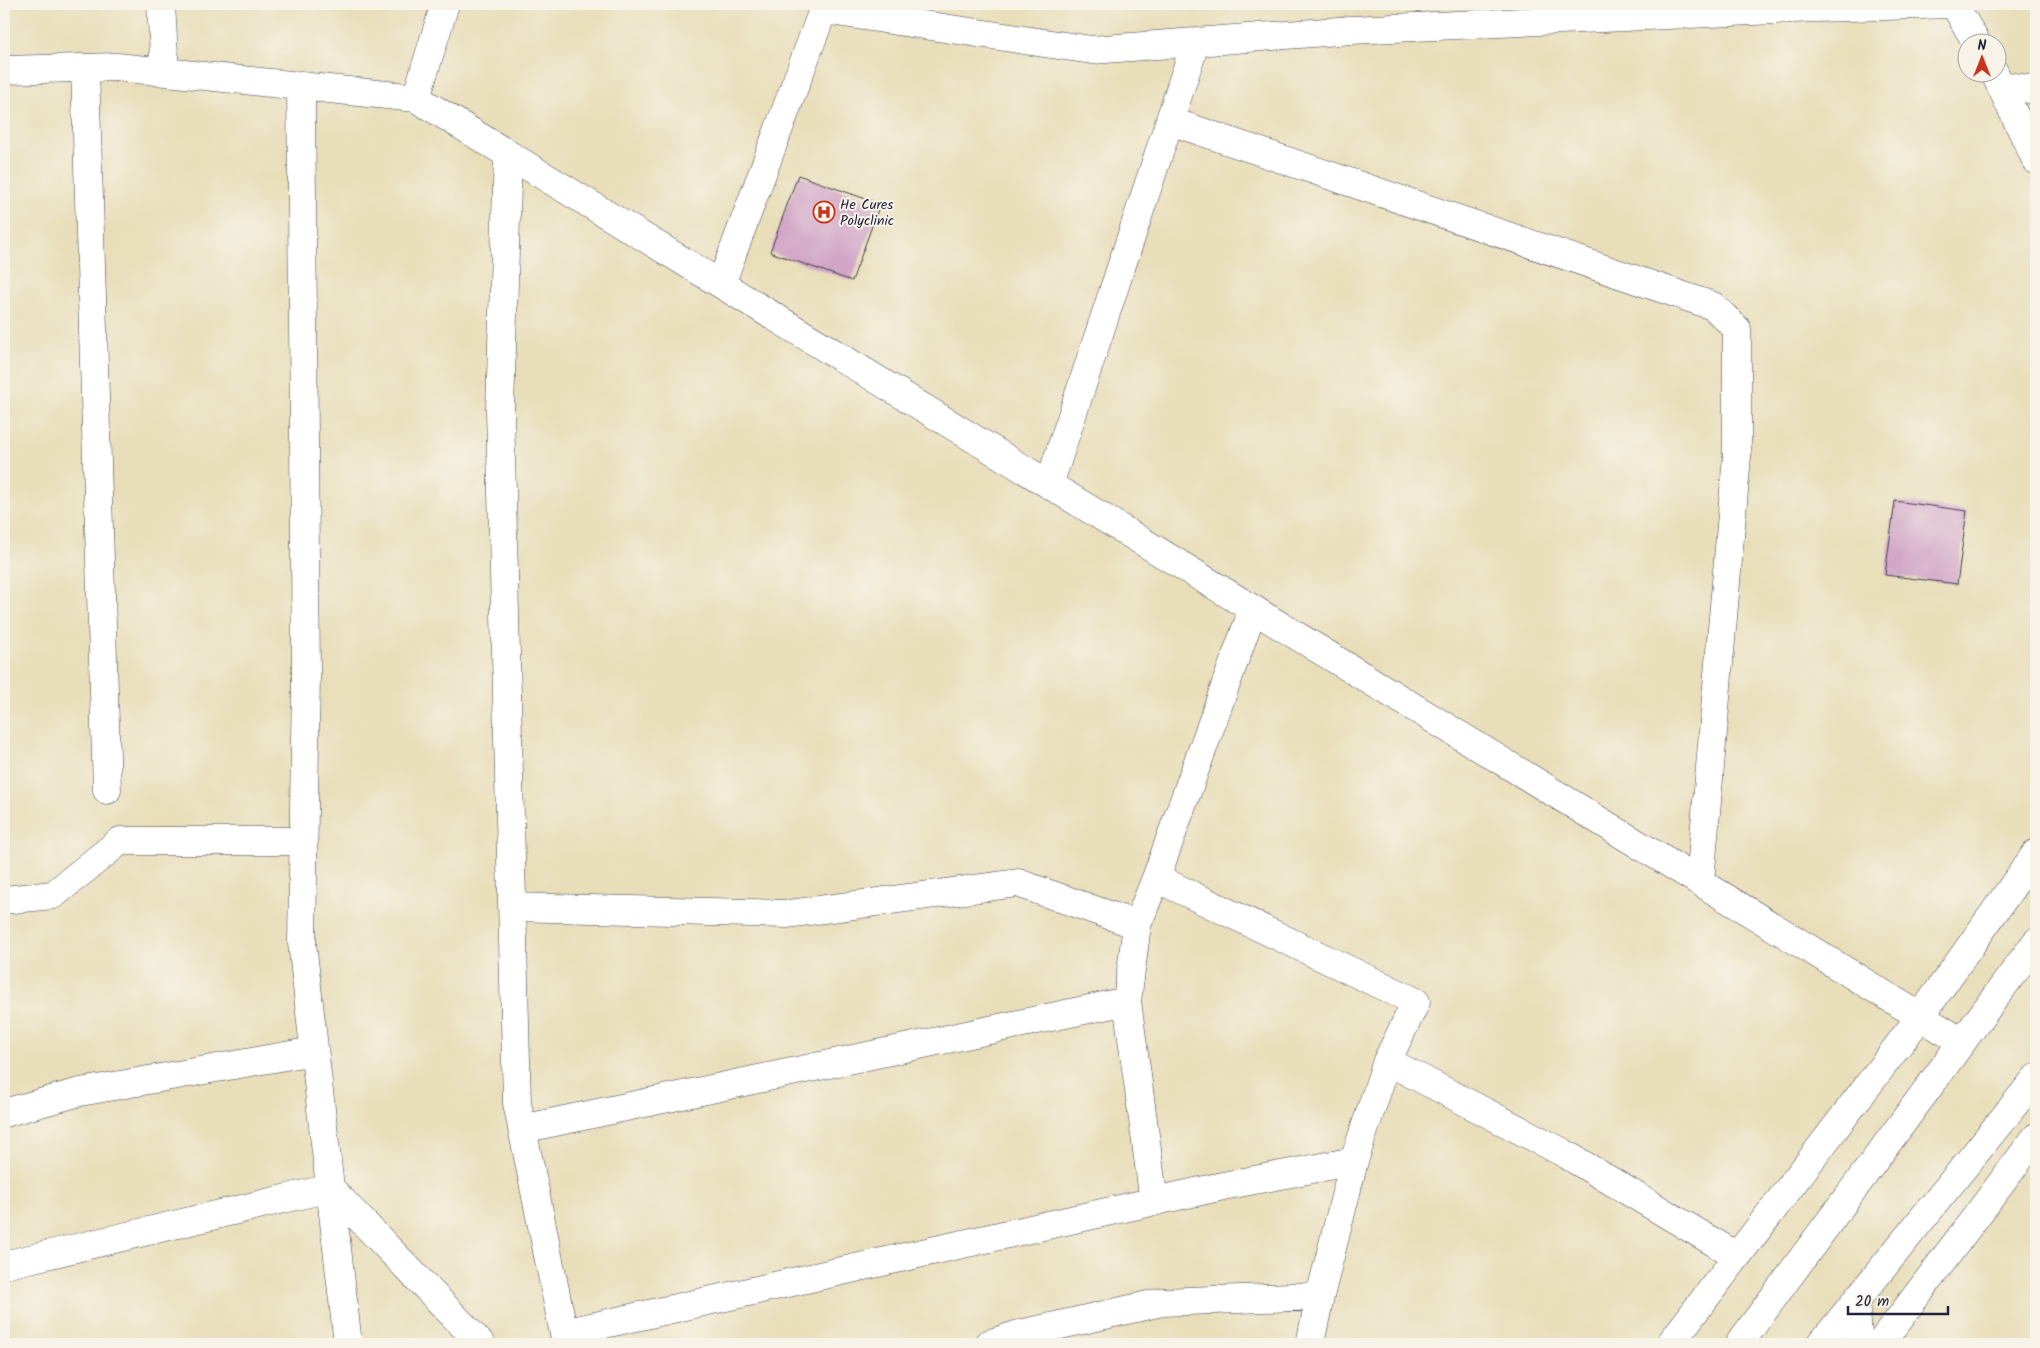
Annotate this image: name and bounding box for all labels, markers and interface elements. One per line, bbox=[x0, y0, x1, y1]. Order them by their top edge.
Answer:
north arrow bbox=[1958, 32, 2008, 82]
text: N bbox=[1978, 35, 1987, 57]
place label: He Cures Polyclinic bbox=[840, 194, 894, 232]
hospital icon: He Cures Polyclinic bbox=[812, 200, 836, 224]
scale bar bbox=[1848, 1283, 1948, 1315]
text: 20 m bbox=[1855, 1290, 1889, 1314]

